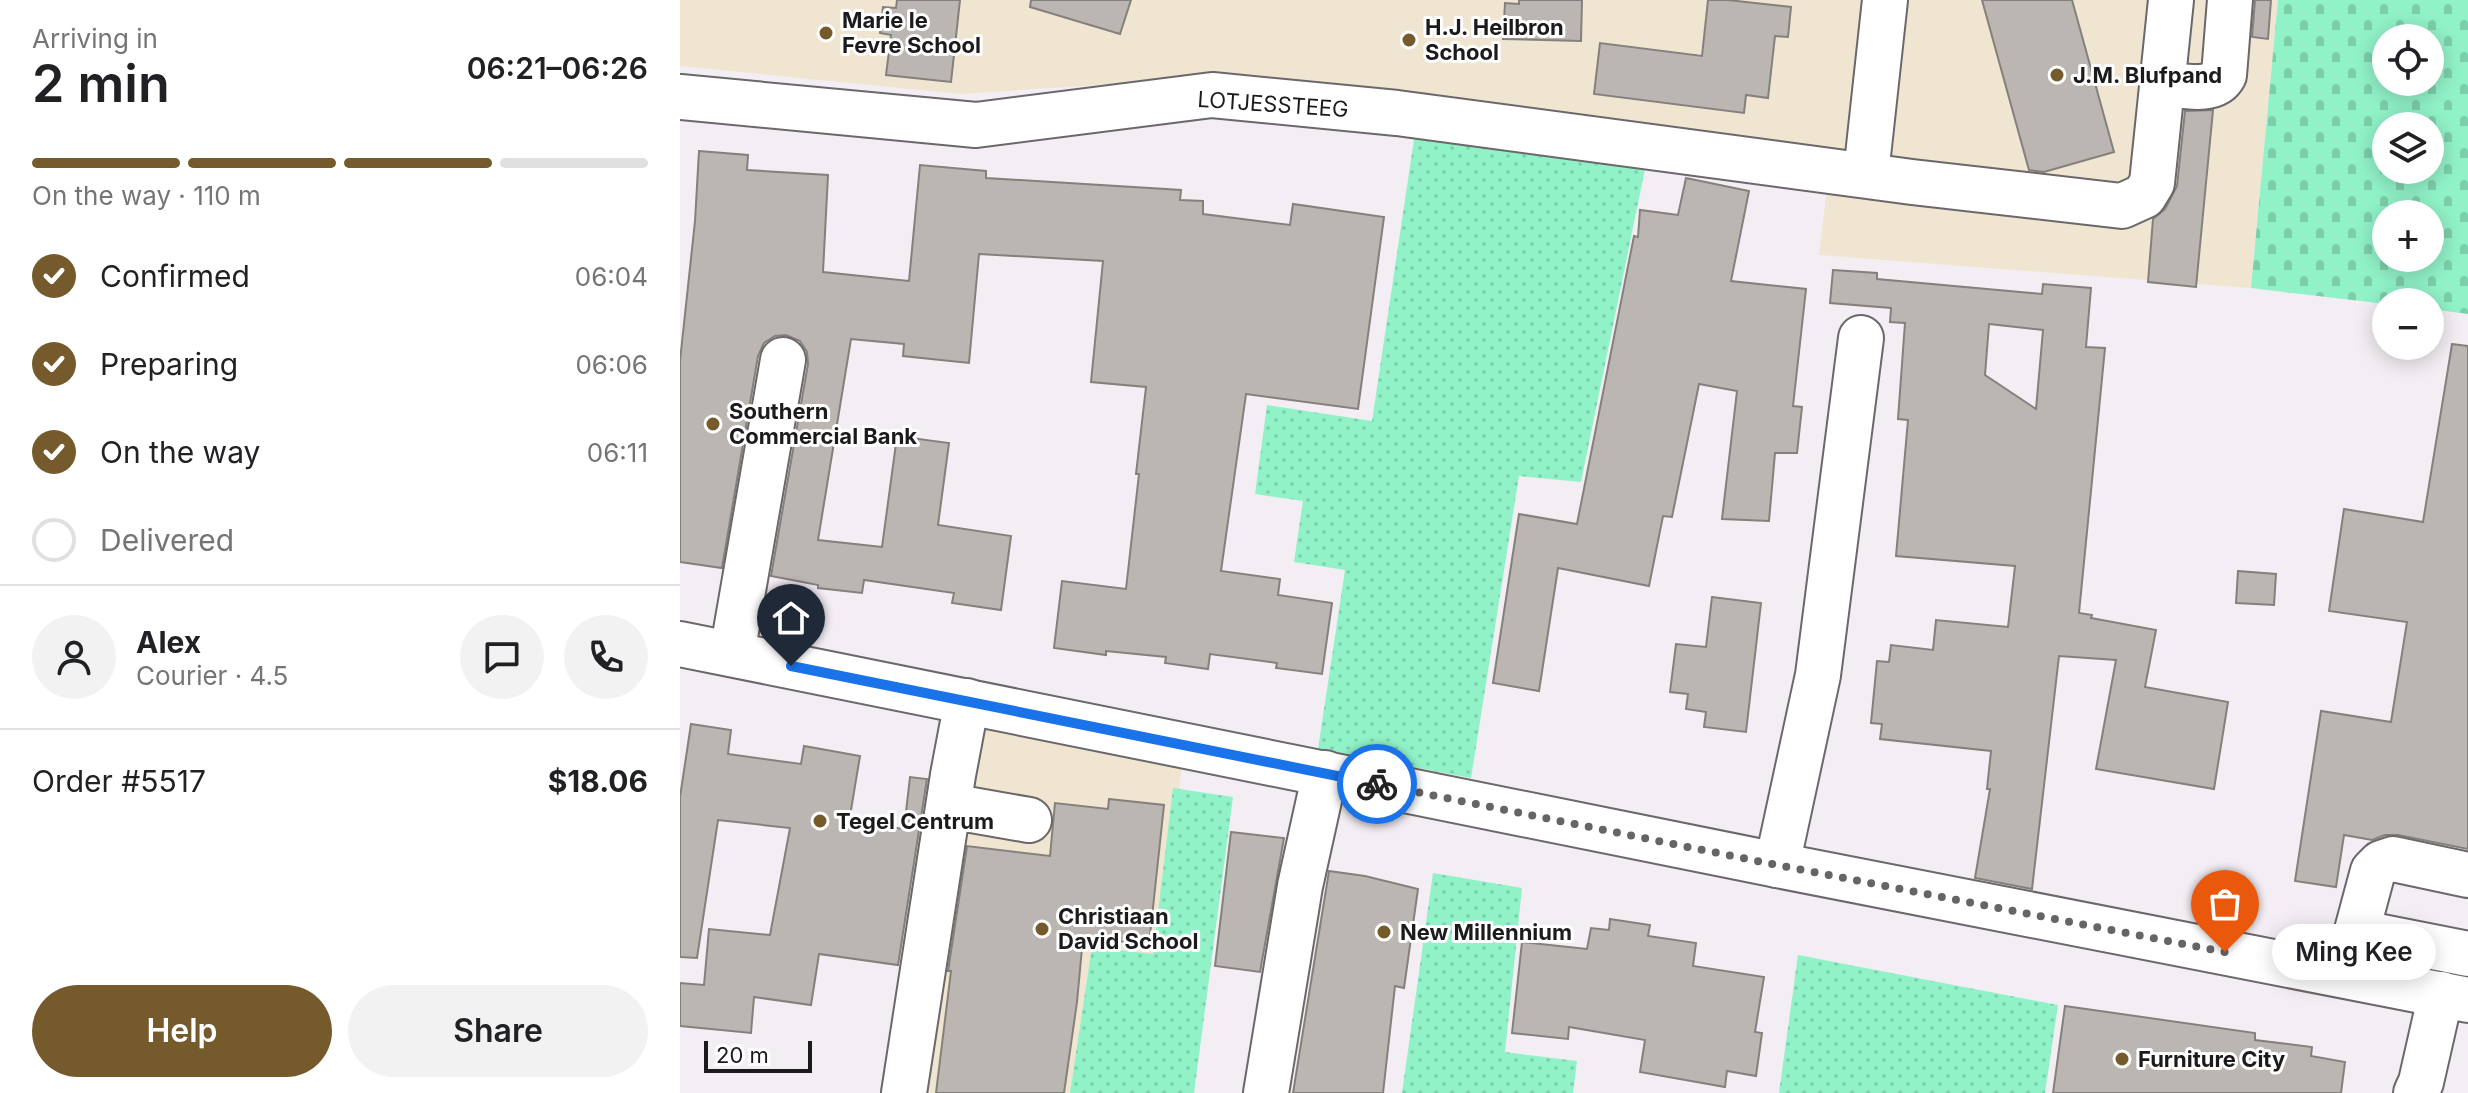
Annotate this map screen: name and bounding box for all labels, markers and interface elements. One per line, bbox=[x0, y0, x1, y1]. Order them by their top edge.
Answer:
place label: Marie le Fevre School bbox=[842, 7, 981, 58]
place label: H.J. Heilbron School bbox=[1425, 14, 1564, 65]
text: Arriving in bbox=[32, 23, 158, 54]
marker: Marie le Fevre School bbox=[817, 24, 835, 42]
map controls bbox=[2372, 24, 2444, 360]
button: locate bbox=[2372, 24, 2444, 96]
marker: H.J. Heilbron School bbox=[1400, 31, 1418, 49]
text: 06:21–06:26 bbox=[467, 50, 648, 86]
text: 2 min bbox=[32, 52, 170, 115]
place label: J.M. Blufpand bbox=[2073, 62, 2222, 88]
marker: J.M. Blufpand bbox=[2048, 66, 2066, 84]
street label: LOTJESSTEEG bbox=[1197, 86, 1349, 122]
button: layers bbox=[2372, 112, 2444, 184]
text: On the way · 110 m bbox=[32, 180, 261, 211]
button: + bbox=[2372, 200, 2444, 272]
icon: check bbox=[32, 254, 76, 298]
text: Confirmed bbox=[100, 258, 250, 294]
text: 06:04 bbox=[575, 261, 648, 292]
button: − bbox=[2372, 288, 2444, 360]
icon: check bbox=[32, 342, 76, 386]
text: Preparing bbox=[100, 346, 238, 382]
text: 06:06 bbox=[575, 349, 648, 380]
place label: Southern Commercial Bank bbox=[729, 398, 917, 449]
marker: Southern Commercial Bank bbox=[704, 415, 722, 433]
icon: check bbox=[32, 430, 76, 474]
text: On the way bbox=[100, 434, 260, 470]
text: 06:11 bbox=[587, 437, 648, 468]
text: Delivered bbox=[100, 522, 234, 558]
pin bbox=[757, 584, 825, 666]
icon: home bbox=[769, 596, 813, 640]
button: person bbox=[32, 615, 116, 699]
button: chat bbox=[460, 615, 544, 699]
button: phone bbox=[564, 615, 648, 699]
text: Alex bbox=[136, 624, 201, 660]
text: Courier · 4.5 bbox=[136, 660, 288, 691]
courier bbox=[1337, 744, 1417, 824]
icon: bike bbox=[1355, 762, 1399, 806]
text: Order #5517 bbox=[32, 763, 206, 799]
text: $18.06 bbox=[548, 763, 648, 799]
place label: Tegel Centrum bbox=[836, 808, 994, 834]
marker: Tegel Centrum bbox=[811, 812, 829, 830]
pin bbox=[2191, 870, 2259, 952]
icon: bag bbox=[2203, 882, 2247, 926]
place label: Christiaan David School bbox=[1058, 903, 1199, 954]
place label: New Millennium bbox=[1400, 919, 1572, 945]
marker: Christiaan David School bbox=[1033, 920, 1051, 938]
marker: New Millennium bbox=[1375, 923, 1393, 941]
callout: Ming Kee bbox=[2273, 924, 2437, 980]
text: Ming Kee bbox=[2295, 936, 2413, 967]
button: Help bbox=[32, 985, 332, 1077]
button: Share bbox=[348, 985, 648, 1077]
scale bar bbox=[704, 1037, 812, 1073]
text: 20 m bbox=[716, 1042, 769, 1068]
place label: Furniture City bbox=[2138, 1046, 2285, 1072]
marker: Furniture City bbox=[2113, 1050, 2131, 1068]

